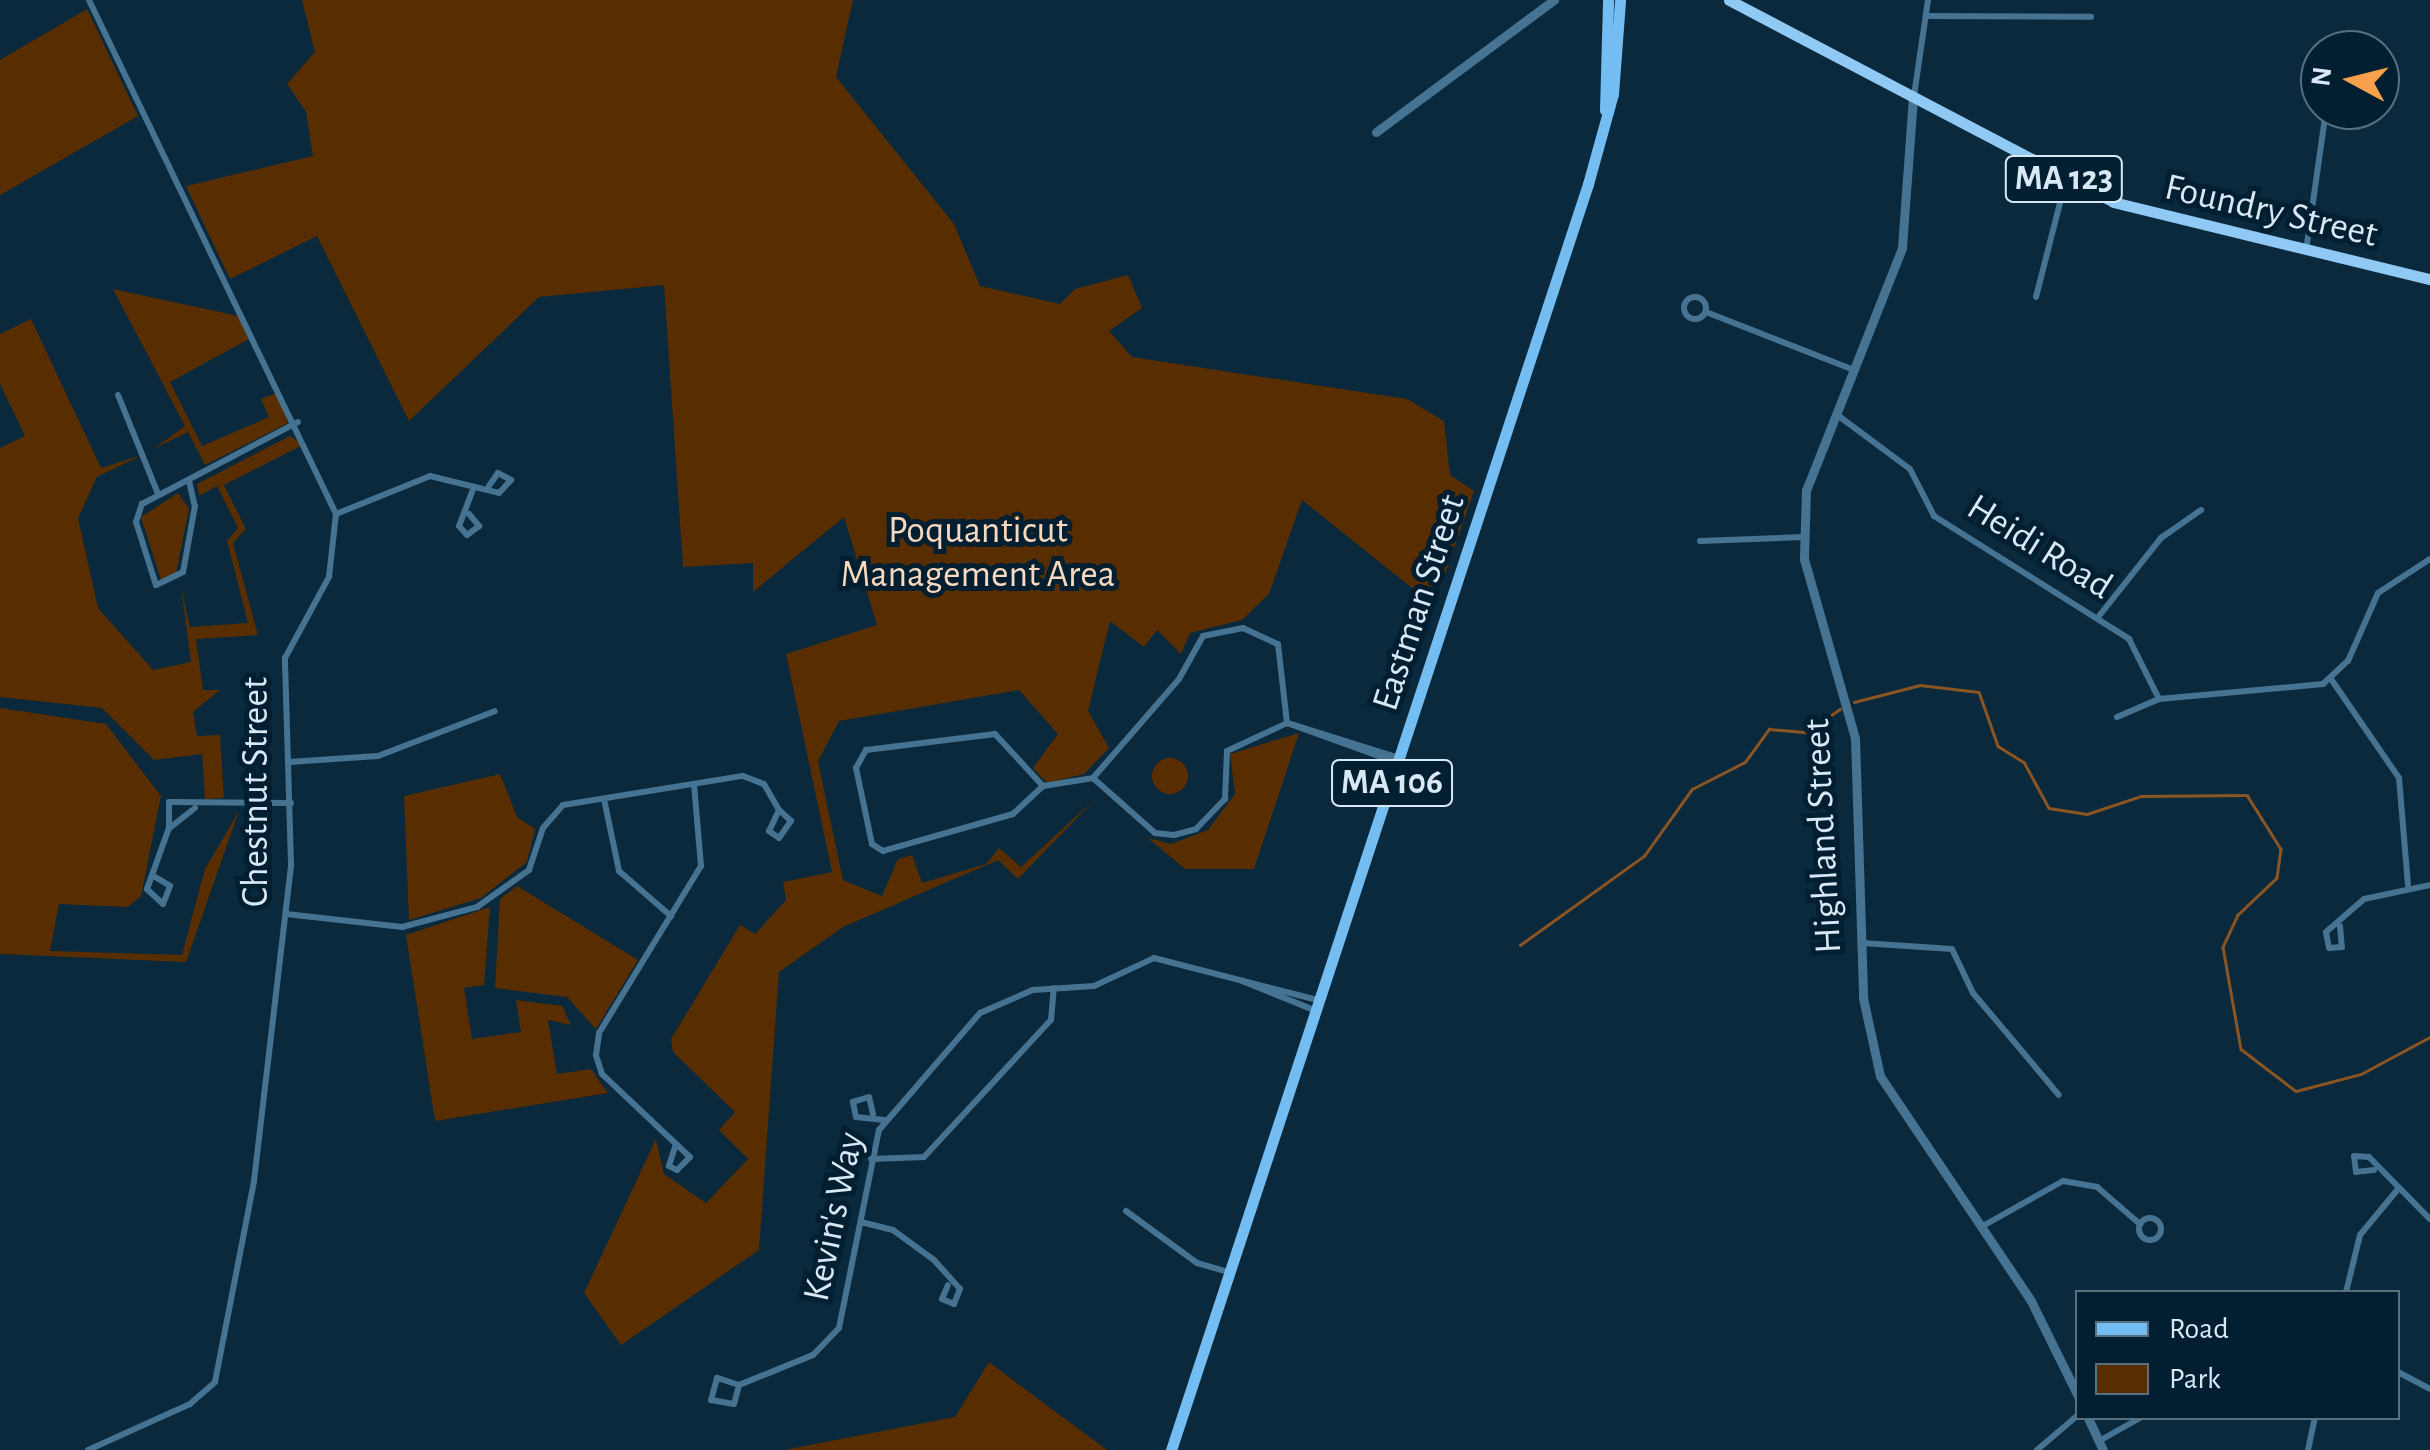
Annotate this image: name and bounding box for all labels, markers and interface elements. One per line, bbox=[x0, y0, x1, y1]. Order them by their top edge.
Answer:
north arrow bbox=[2300, 30, 2400, 130]
text: N bbox=[2307, 65, 2337, 88]
road number: MA 123 bbox=[2004, 149, 2124, 209]
street label: Foundry Street bbox=[2160, 165, 2382, 259]
street label: Heidi Road bbox=[1958, 486, 2120, 610]
street label: Eastman Street bbox=[1364, 489, 1476, 717]
park label: Poquanticut Management Area bbox=[841, 509, 1115, 598]
street label: Chestnut Street bbox=[234, 677, 280, 907]
street label: Highland Street bbox=[1795, 717, 1853, 955]
road number: MA 106 bbox=[1330, 753, 1454, 813]
street label: Kevin's Way bbox=[795, 1128, 875, 1306]
legend bbox=[2075, 1290, 2400, 1420]
text: Road bbox=[2169, 1314, 2229, 1344]
text: Park bbox=[2169, 1364, 2221, 1394]

